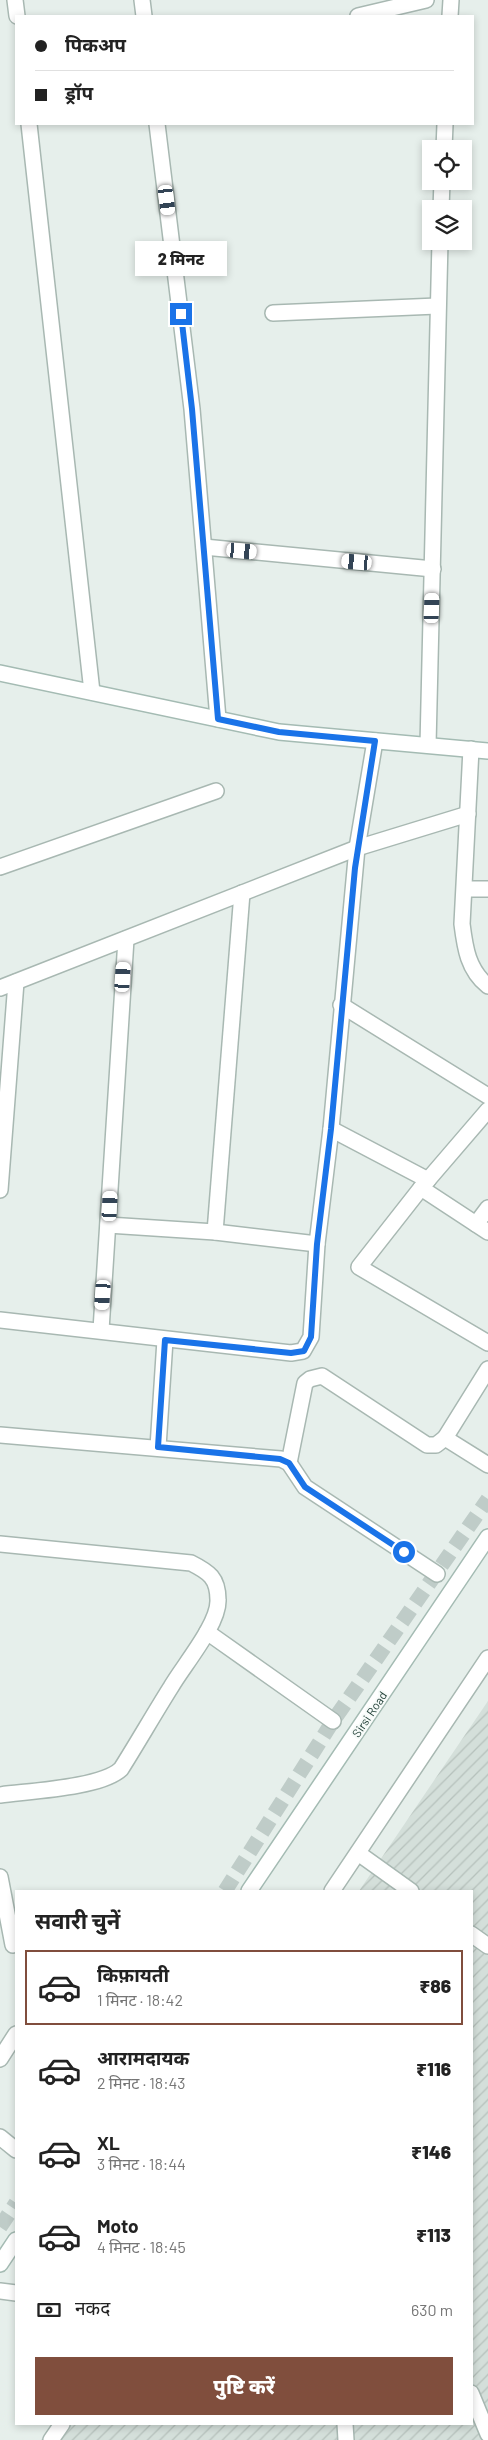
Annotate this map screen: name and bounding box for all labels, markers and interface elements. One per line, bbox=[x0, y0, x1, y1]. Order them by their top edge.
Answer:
text: पिकअप bbox=[65, 33, 126, 56]
text: ड्रॉप bbox=[65, 81, 93, 104]
map controls bbox=[422, 140, 472, 250]
button: locate bbox=[422, 140, 472, 190]
car bbox=[157, 184, 176, 216]
button: layers bbox=[422, 200, 472, 250]
callout: 2 मिनट bbox=[135, 242, 227, 276]
text: 2 मिनट bbox=[158, 249, 204, 268]
route end bbox=[170, 303, 192, 325]
car bbox=[226, 542, 257, 560]
car bbox=[341, 553, 372, 571]
car bbox=[423, 593, 440, 623]
car bbox=[114, 962, 131, 992]
car bbox=[101, 1191, 118, 1221]
car bbox=[94, 1280, 111, 1310]
route start bbox=[393, 1541, 415, 1563]
street label: Sirsi Road bbox=[349, 1688, 389, 1740]
text: सवारी चुनें bbox=[35, 1907, 120, 1933]
text: किफ़ायती bbox=[97, 1963, 169, 1986]
icon: car bbox=[37, 1965, 82, 2010]
text: ₹86 bbox=[419, 1974, 451, 1997]
text: 1 मिनट · 18:42 bbox=[97, 1990, 183, 2009]
text: आरामदायक bbox=[97, 2046, 189, 2069]
icon: car bbox=[37, 2048, 82, 2093]
text: ₹116 bbox=[416, 2057, 451, 2080]
text: 2 मिनट · 18:43 bbox=[97, 2073, 186, 2092]
icon: car bbox=[37, 2131, 82, 2176]
text: XL bbox=[97, 2131, 120, 2154]
text: ₹146 bbox=[411, 2140, 451, 2163]
text: 3 मिनट · 18:44 bbox=[97, 2154, 186, 2173]
icon: car bbox=[37, 2214, 82, 2259]
text: Moto bbox=[97, 2214, 139, 2237]
text: ₹113 bbox=[416, 2223, 451, 2246]
text: 4 मिनट · 18:45 bbox=[97, 2237, 186, 2256]
icon: cash bbox=[35, 2296, 63, 2324]
text: नकद bbox=[75, 2296, 110, 2319]
text: 630 m bbox=[411, 2300, 453, 2319]
button: पुष्टि करें bbox=[35, 2357, 453, 2415]

